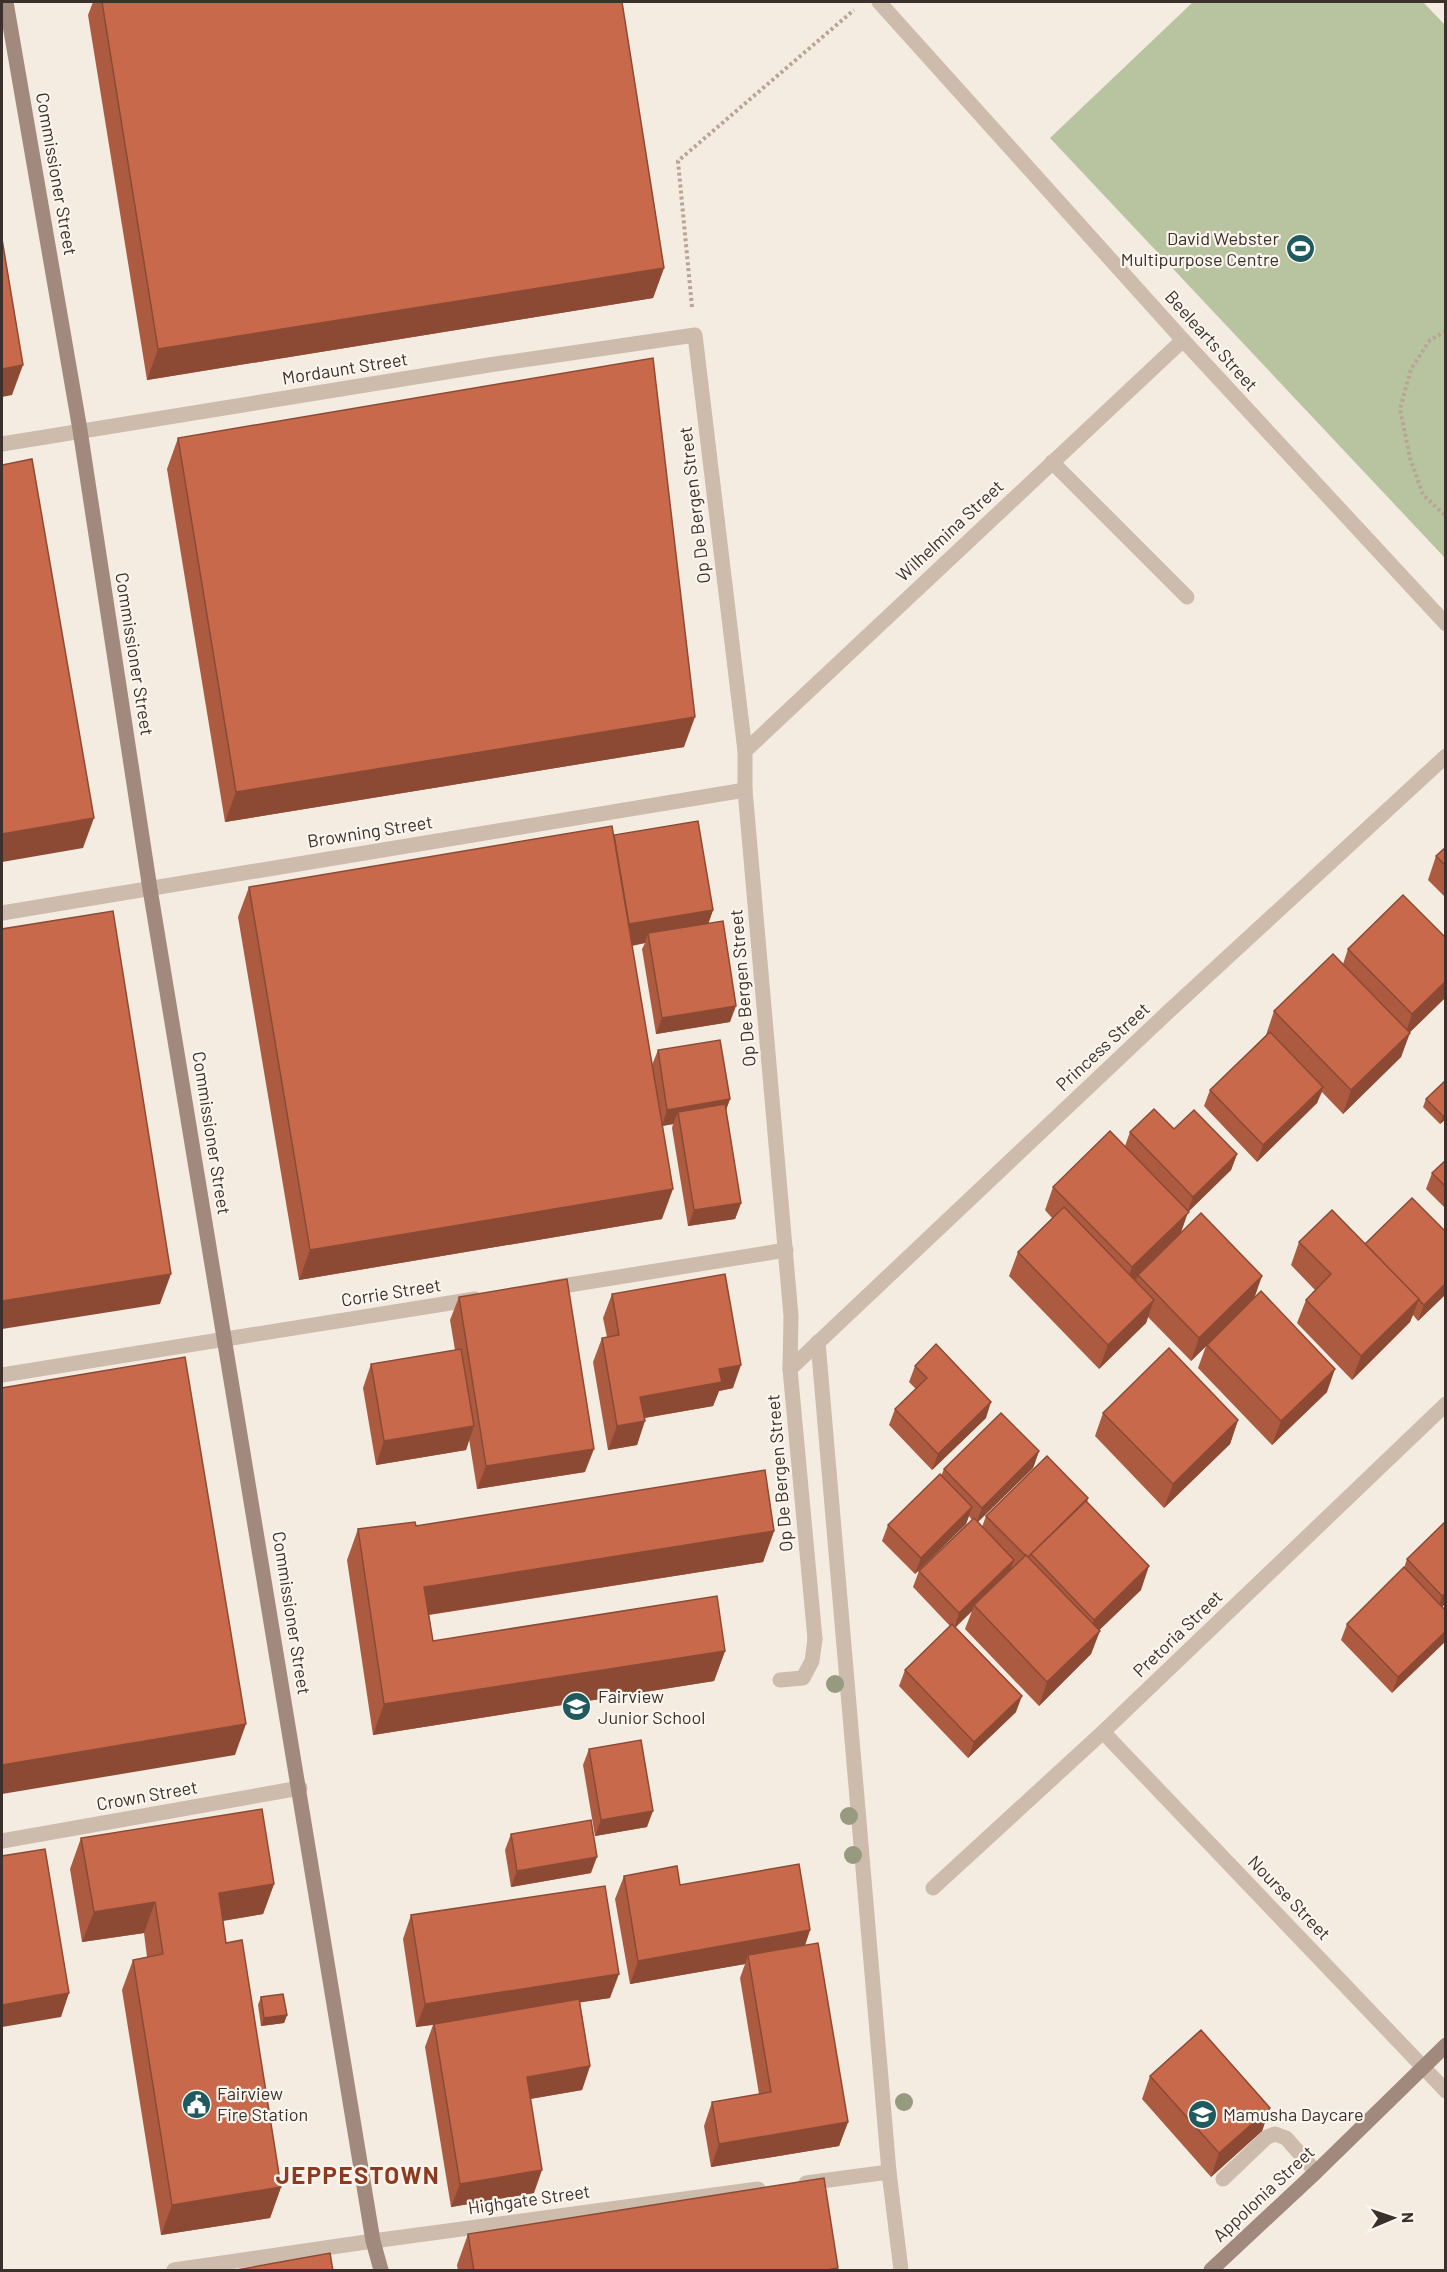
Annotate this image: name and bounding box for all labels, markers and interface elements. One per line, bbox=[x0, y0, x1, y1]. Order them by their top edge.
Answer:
street label: Commissioner Street bbox=[32, 91, 82, 257]
place label: David Webster Multipurpose Centre bbox=[1121, 227, 1279, 270]
sports icon: David Webster Multipurpose Centre bbox=[1284, 233, 1316, 265]
street label: Beelearts Street bbox=[1161, 285, 1263, 395]
street label: Mordaunt Street bbox=[280, 347, 409, 389]
street label: Op De Bergen Street bbox=[673, 425, 715, 585]
street label: Wilhelmina Street bbox=[891, 475, 1008, 586]
street label: Commissioner Street bbox=[111, 571, 159, 737]
street label: Browning Street bbox=[306, 810, 434, 852]
street label: Op De Bergen Street bbox=[724, 908, 760, 1068]
street label: Princess Street bbox=[1051, 997, 1154, 1095]
street label: Commissioner Street bbox=[188, 1050, 236, 1216]
street label: Corrie Street bbox=[339, 1273, 442, 1311]
street label: Op De Bergen Street bbox=[761, 1393, 797, 1553]
street label: Commissioner Street bbox=[268, 1530, 316, 1696]
street label: Pretoria Street bbox=[1128, 1585, 1227, 1681]
place label: Fairview Junior School bbox=[598, 1685, 706, 1728]
school or university icon: Fairview Junior School bbox=[561, 1691, 593, 1723]
street label: Crown Street bbox=[95, 1775, 199, 1815]
street label: Nourse Street bbox=[1244, 1850, 1336, 1944]
place label: Fairview Fire Station bbox=[217, 2082, 308, 2125]
public building icon: Fairview Fire Station bbox=[180, 2088, 212, 2120]
school or university icon: Mamusha Daycare bbox=[1186, 2099, 1218, 2131]
place label: Mamusha Daycare bbox=[1223, 2103, 1363, 2125]
street label: Appolonia Street bbox=[1208, 2141, 1319, 2246]
district label: JEPPESTOWN bbox=[276, 2160, 440, 2189]
street label: Highgate Street bbox=[466, 2180, 591, 2218]
north arrow bbox=[1363, 2188, 1423, 2248]
text: N bbox=[1399, 2212, 1418, 2223]

